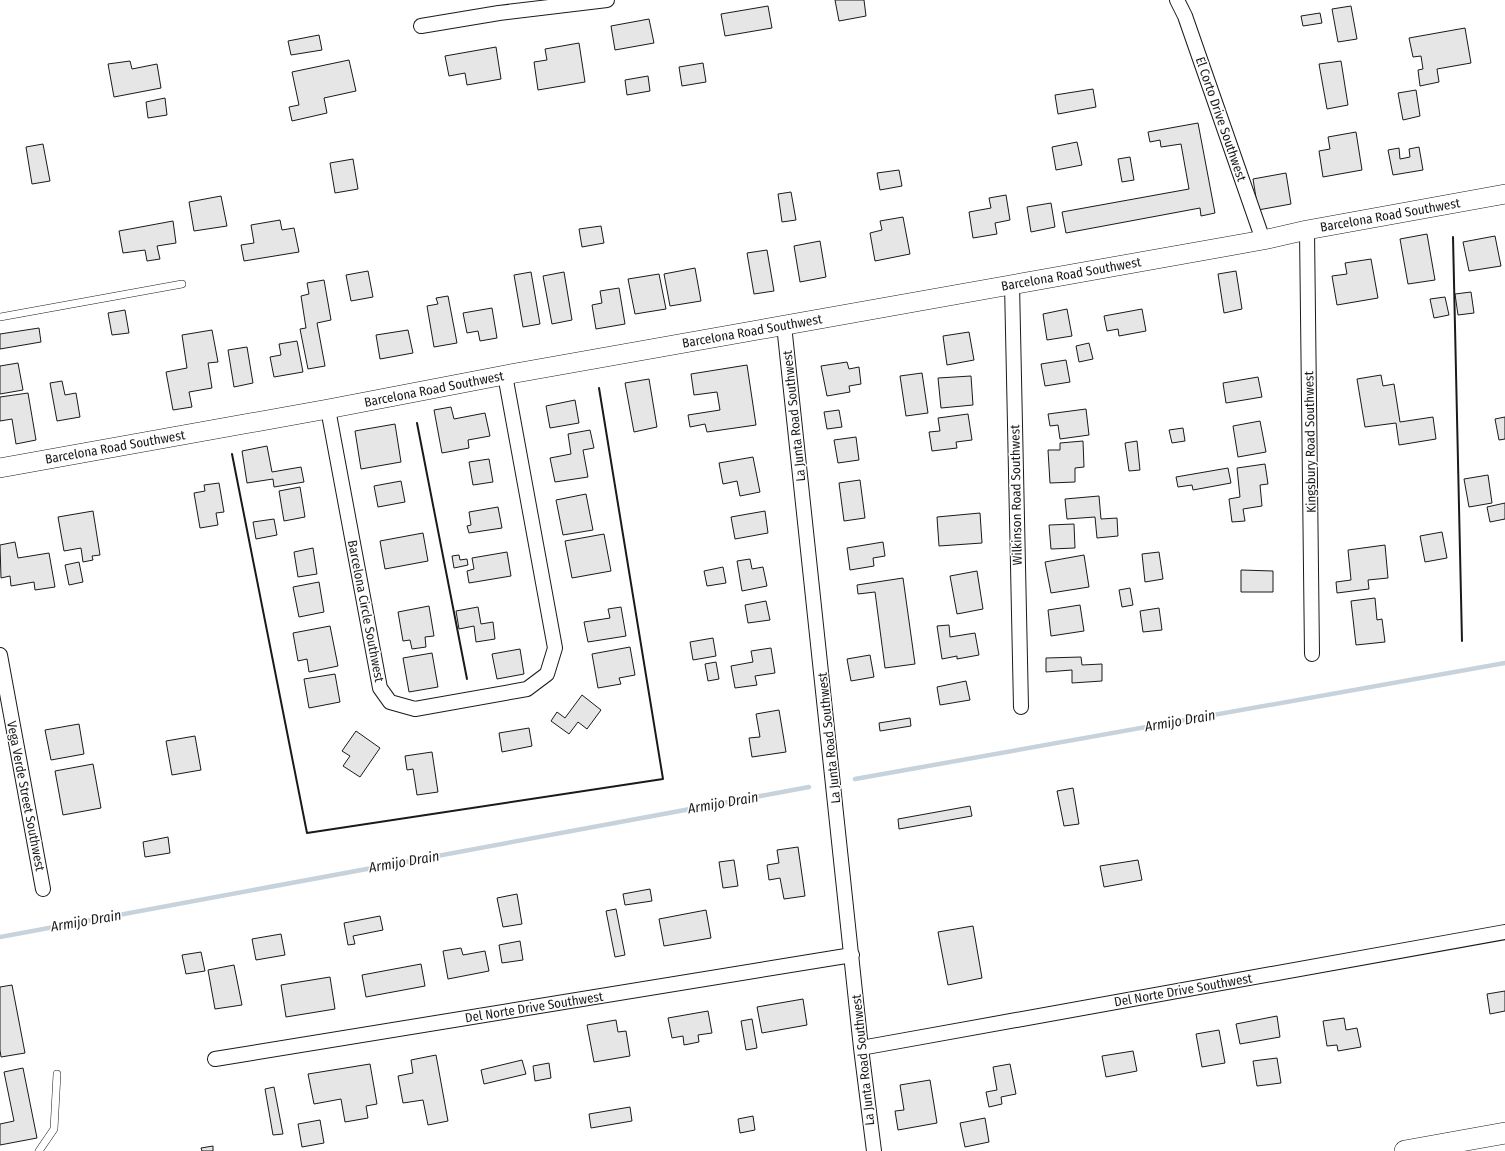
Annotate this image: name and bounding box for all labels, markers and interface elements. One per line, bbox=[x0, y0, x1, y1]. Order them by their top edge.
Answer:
street label: El Corto Drive Southwest bbox=[1193, 55, 1250, 184]
street label: Barcelona Road Southwest bbox=[1319, 195, 1462, 235]
street label: Barcelona Road Southwest bbox=[1000, 254, 1143, 294]
street label: Barcelona Road Southwest bbox=[681, 311, 824, 351]
street label: La Junta Road Southwest bbox=[780, 349, 808, 482]
street label: Barcelona Road Southwest bbox=[363, 368, 506, 410]
street label: Kingsbury Road Southwest bbox=[1301, 370, 1319, 513]
street label: Wilkinson Road Southwest bbox=[1007, 424, 1025, 566]
street label: Barcelona Road Southwest bbox=[44, 427, 187, 467]
street label: Barcelona Circle Southwest bbox=[345, 539, 387, 684]
street label: La Junta Road Southwest bbox=[815, 671, 843, 804]
water label: Armijo Drain bbox=[1142, 706, 1217, 736]
street label: Vega Verde Street Southwest bbox=[4, 720, 48, 873]
water label: Armijo Drain bbox=[685, 788, 760, 818]
water label: Armijo Drain bbox=[366, 847, 441, 877]
water label: Armijo Drain bbox=[48, 906, 123, 936]
street label: Del Norte Drive Southwest bbox=[1113, 970, 1254, 1010]
street label: Del Norte Drive Southwest bbox=[464, 989, 605, 1025]
street label: La Junta Road Southwest bbox=[849, 993, 877, 1126]

